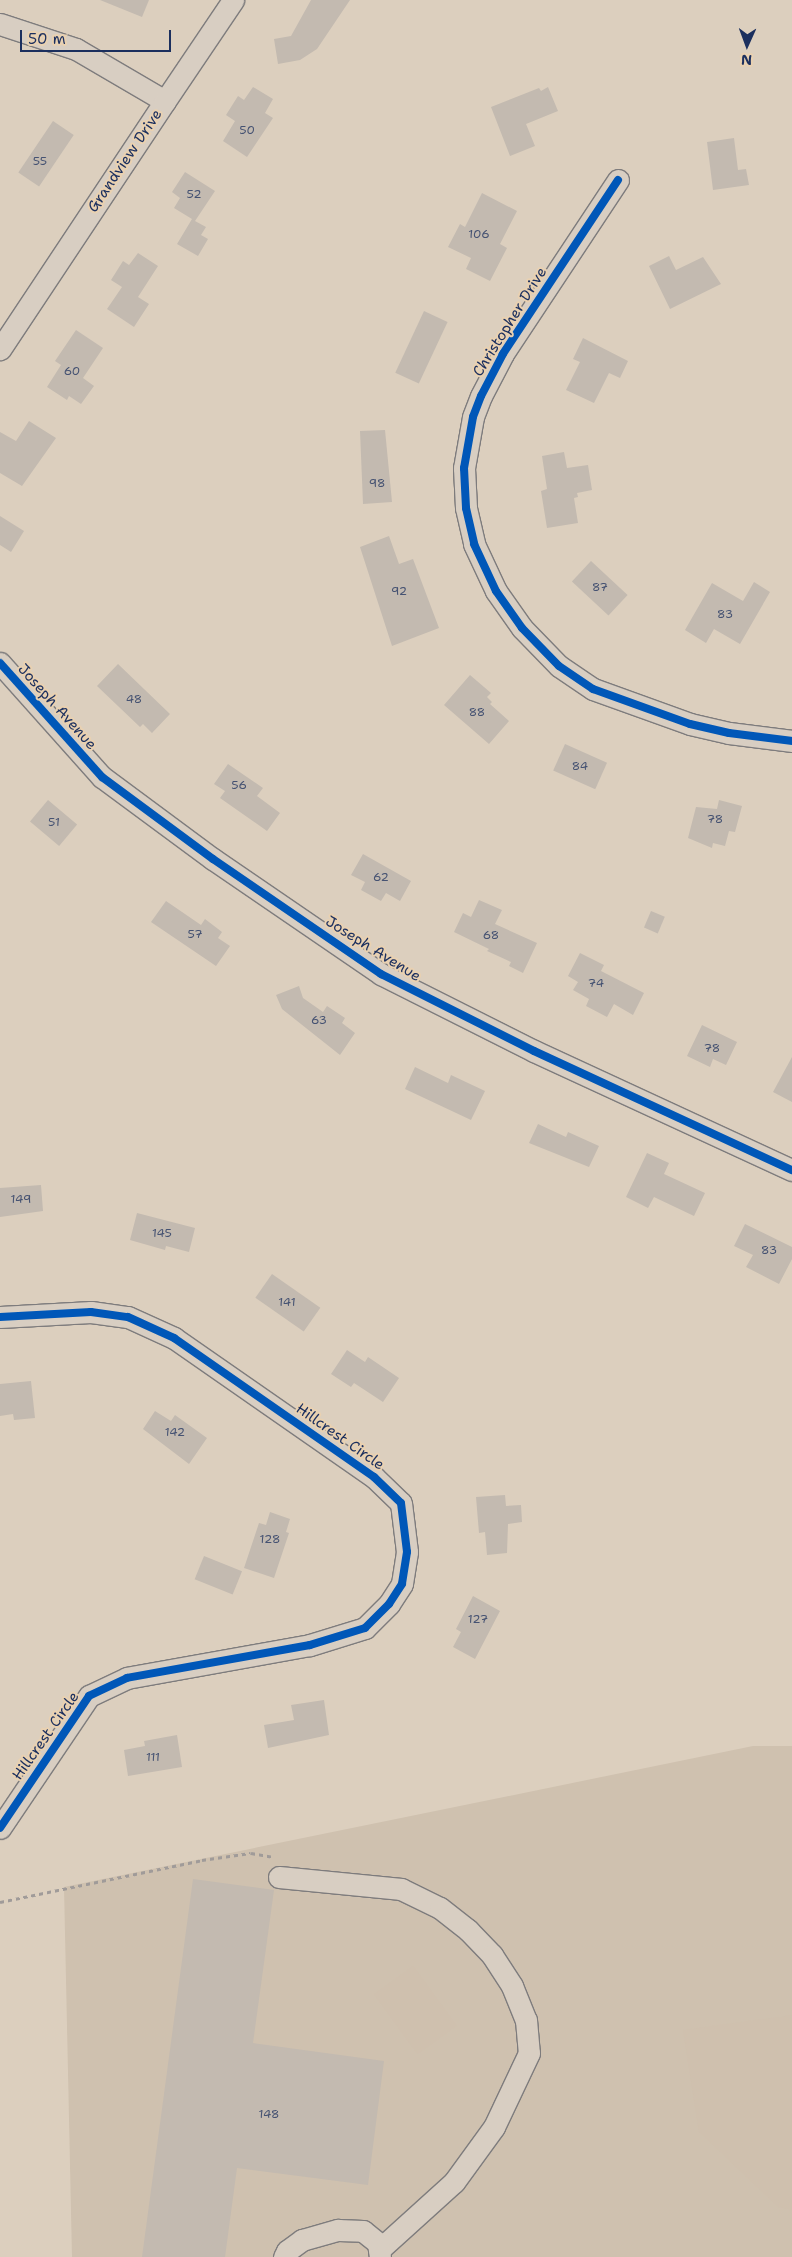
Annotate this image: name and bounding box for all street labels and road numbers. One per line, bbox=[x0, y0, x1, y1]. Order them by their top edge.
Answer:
street label: Grandview Drive bbox=[84, 106, 166, 216]
street label: Christopher Drive bbox=[469, 264, 551, 380]
street label: Joseph Avenue bbox=[14, 660, 100, 754]
street label: Joseph Avenue bbox=[322, 912, 424, 986]
street label: Hillcrest Circle bbox=[292, 1400, 388, 1474]
street label: Hillcrest Circle bbox=[9, 1688, 83, 1784]

